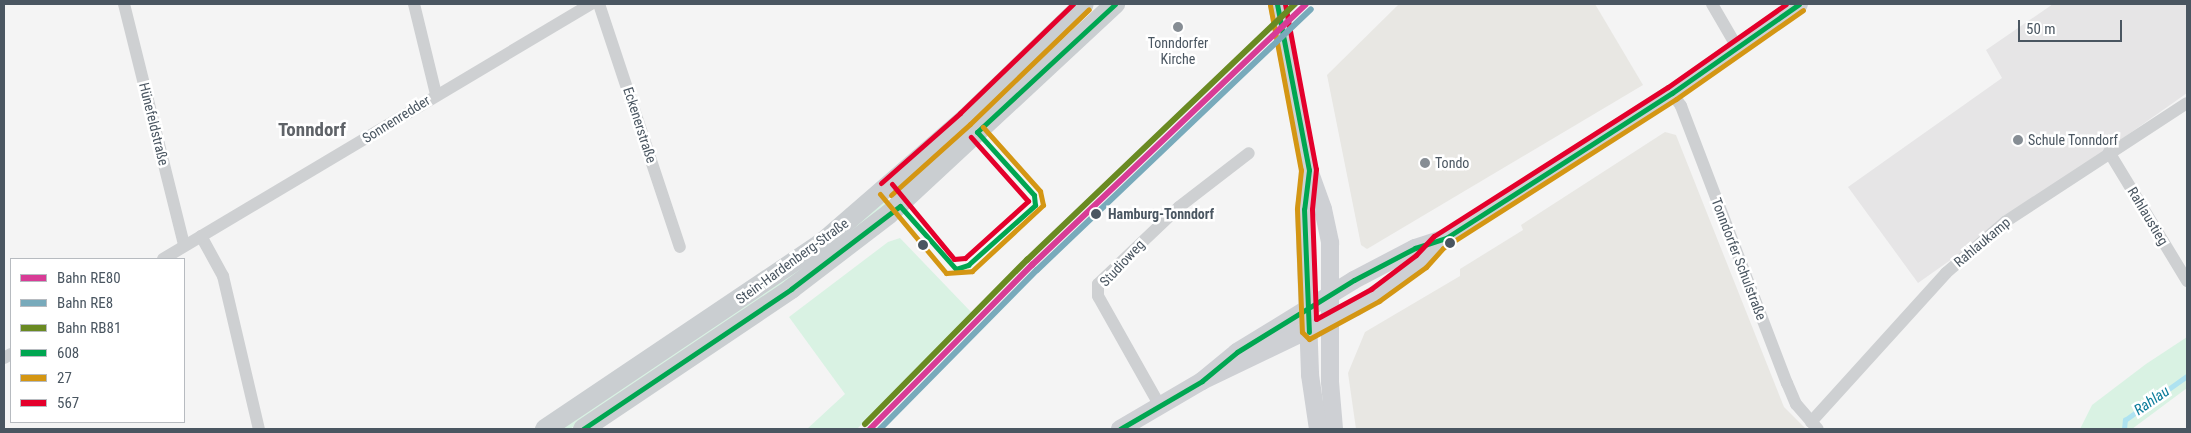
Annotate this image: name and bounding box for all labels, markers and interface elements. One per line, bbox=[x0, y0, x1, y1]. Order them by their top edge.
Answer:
scale bar bbox=[2021, 10, 2125, 42]
text: 50 m bbox=[2026, 20, 2056, 38]
marker: Tonndorfer Kirche bbox=[1172, 21, 1184, 33]
place label: Tonndorfer Kirche bbox=[1148, 35, 1208, 68]
street label: Hünefeldstraße bbox=[136, 81, 172, 167]
street label: Eckenerstraße bbox=[620, 85, 660, 165]
street label: Sonnenredder bbox=[359, 92, 433, 146]
district label: Tonndorf bbox=[278, 119, 346, 141]
place label: Schule Tonndorf bbox=[2028, 132, 2118, 148]
marker: Schule Tonndorf bbox=[2012, 134, 2024, 146]
place label: Tondo bbox=[1435, 155, 1469, 171]
marker: Tondo bbox=[1419, 157, 1431, 169]
street label: Rahlaustieg bbox=[2124, 184, 2172, 248]
street label: Tonndorfer Schulstraße bbox=[1708, 196, 1770, 322]
marker: Hamburg-Tonndorf bbox=[1088, 206, 1104, 222]
place label: Hamburg-Tonndorf bbox=[1108, 206, 1214, 222]
street label: Stein-Hardenberg-Straße bbox=[732, 214, 852, 308]
street label: Rahlaukamp bbox=[1951, 214, 2013, 270]
street label: Studioweg bbox=[1096, 236, 1148, 290]
unlabelled marker bbox=[1445, 238, 1455, 248]
unlabelled marker bbox=[918, 240, 928, 250]
legend bbox=[10, 258, 185, 423]
text: Bahn RE80 bbox=[57, 269, 121, 287]
text: Bahn RE8 bbox=[57, 294, 113, 312]
text: Bahn RB81 bbox=[57, 319, 121, 337]
text: 608 bbox=[57, 344, 79, 362]
text: 27 bbox=[57, 369, 72, 387]
water label: Rahlau bbox=[2131, 382, 2173, 420]
text: 567 bbox=[57, 394, 79, 412]

